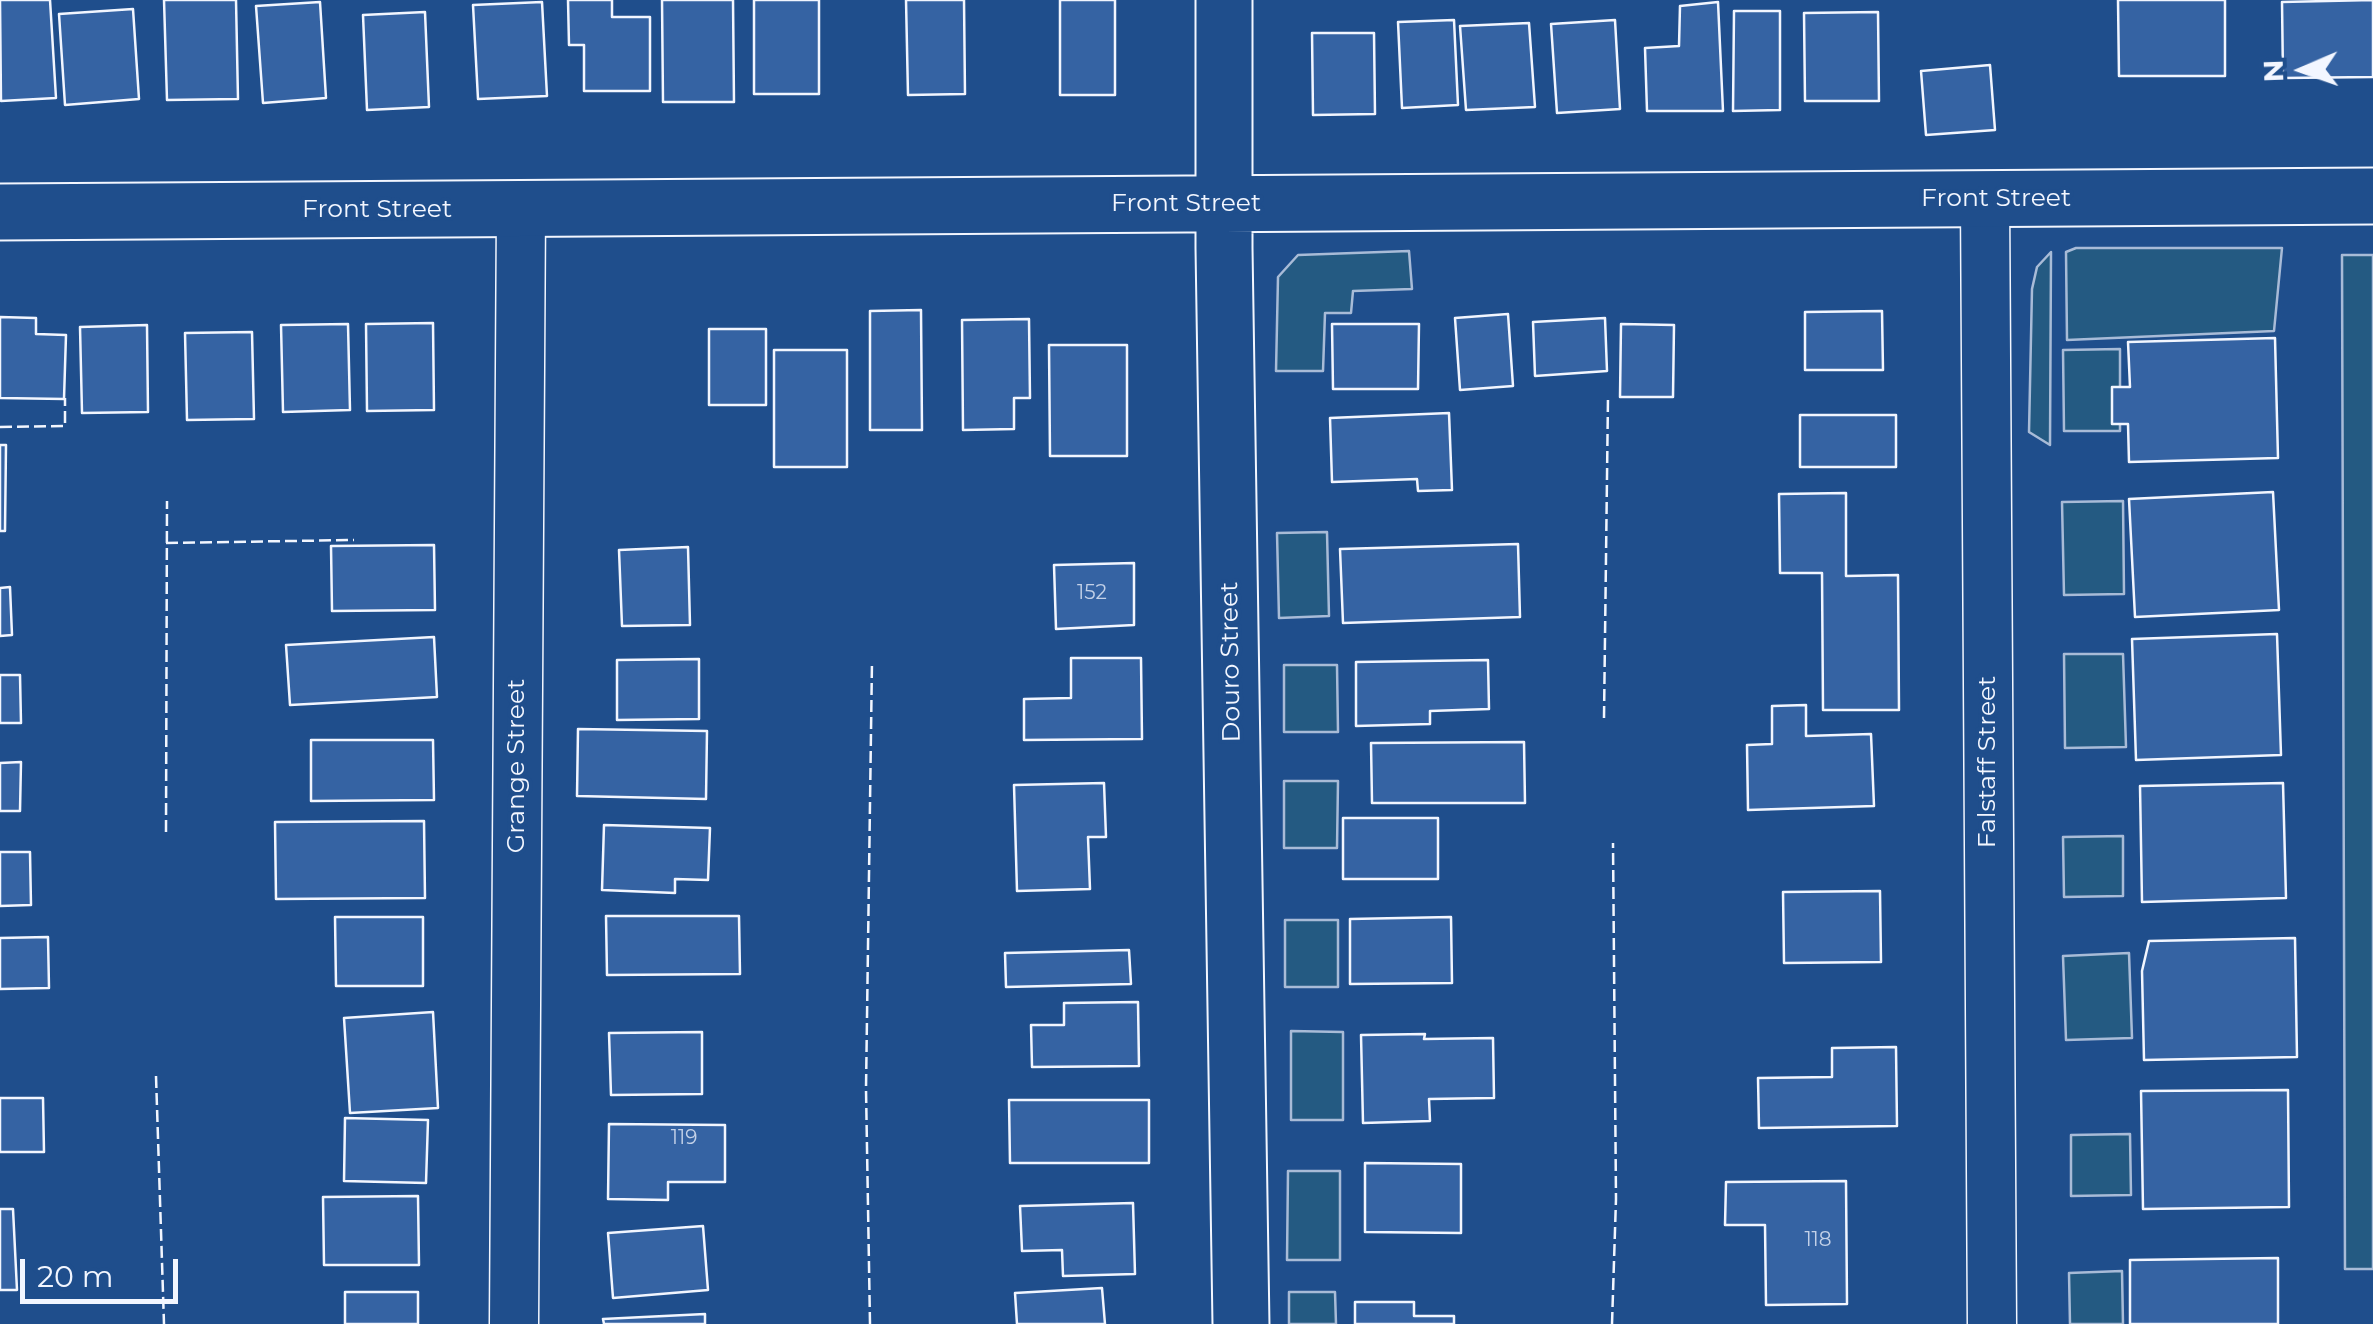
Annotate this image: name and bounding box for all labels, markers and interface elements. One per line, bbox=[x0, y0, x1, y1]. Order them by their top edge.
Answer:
north arrow bbox=[2253, 20, 2353, 120]
text: N bbox=[2256, 59, 2290, 83]
street label: Front Street bbox=[1921, 184, 2071, 214]
street label: Front Street bbox=[1111, 189, 1261, 219]
street label: Front Street bbox=[302, 195, 452, 225]
house number: 152 bbox=[1077, 581, 1107, 605]
street label: Douro Street bbox=[1215, 581, 1247, 743]
street label: Falstaff Street bbox=[1973, 676, 2003, 848]
street label: Grange Street bbox=[502, 679, 532, 853]
house number: 119 bbox=[671, 1126, 697, 1150]
house number: 118 bbox=[1804, 1228, 1832, 1252]
scale bar bbox=[25, 1239, 182, 1301]
text: 20 m bbox=[37, 1258, 114, 1295]

